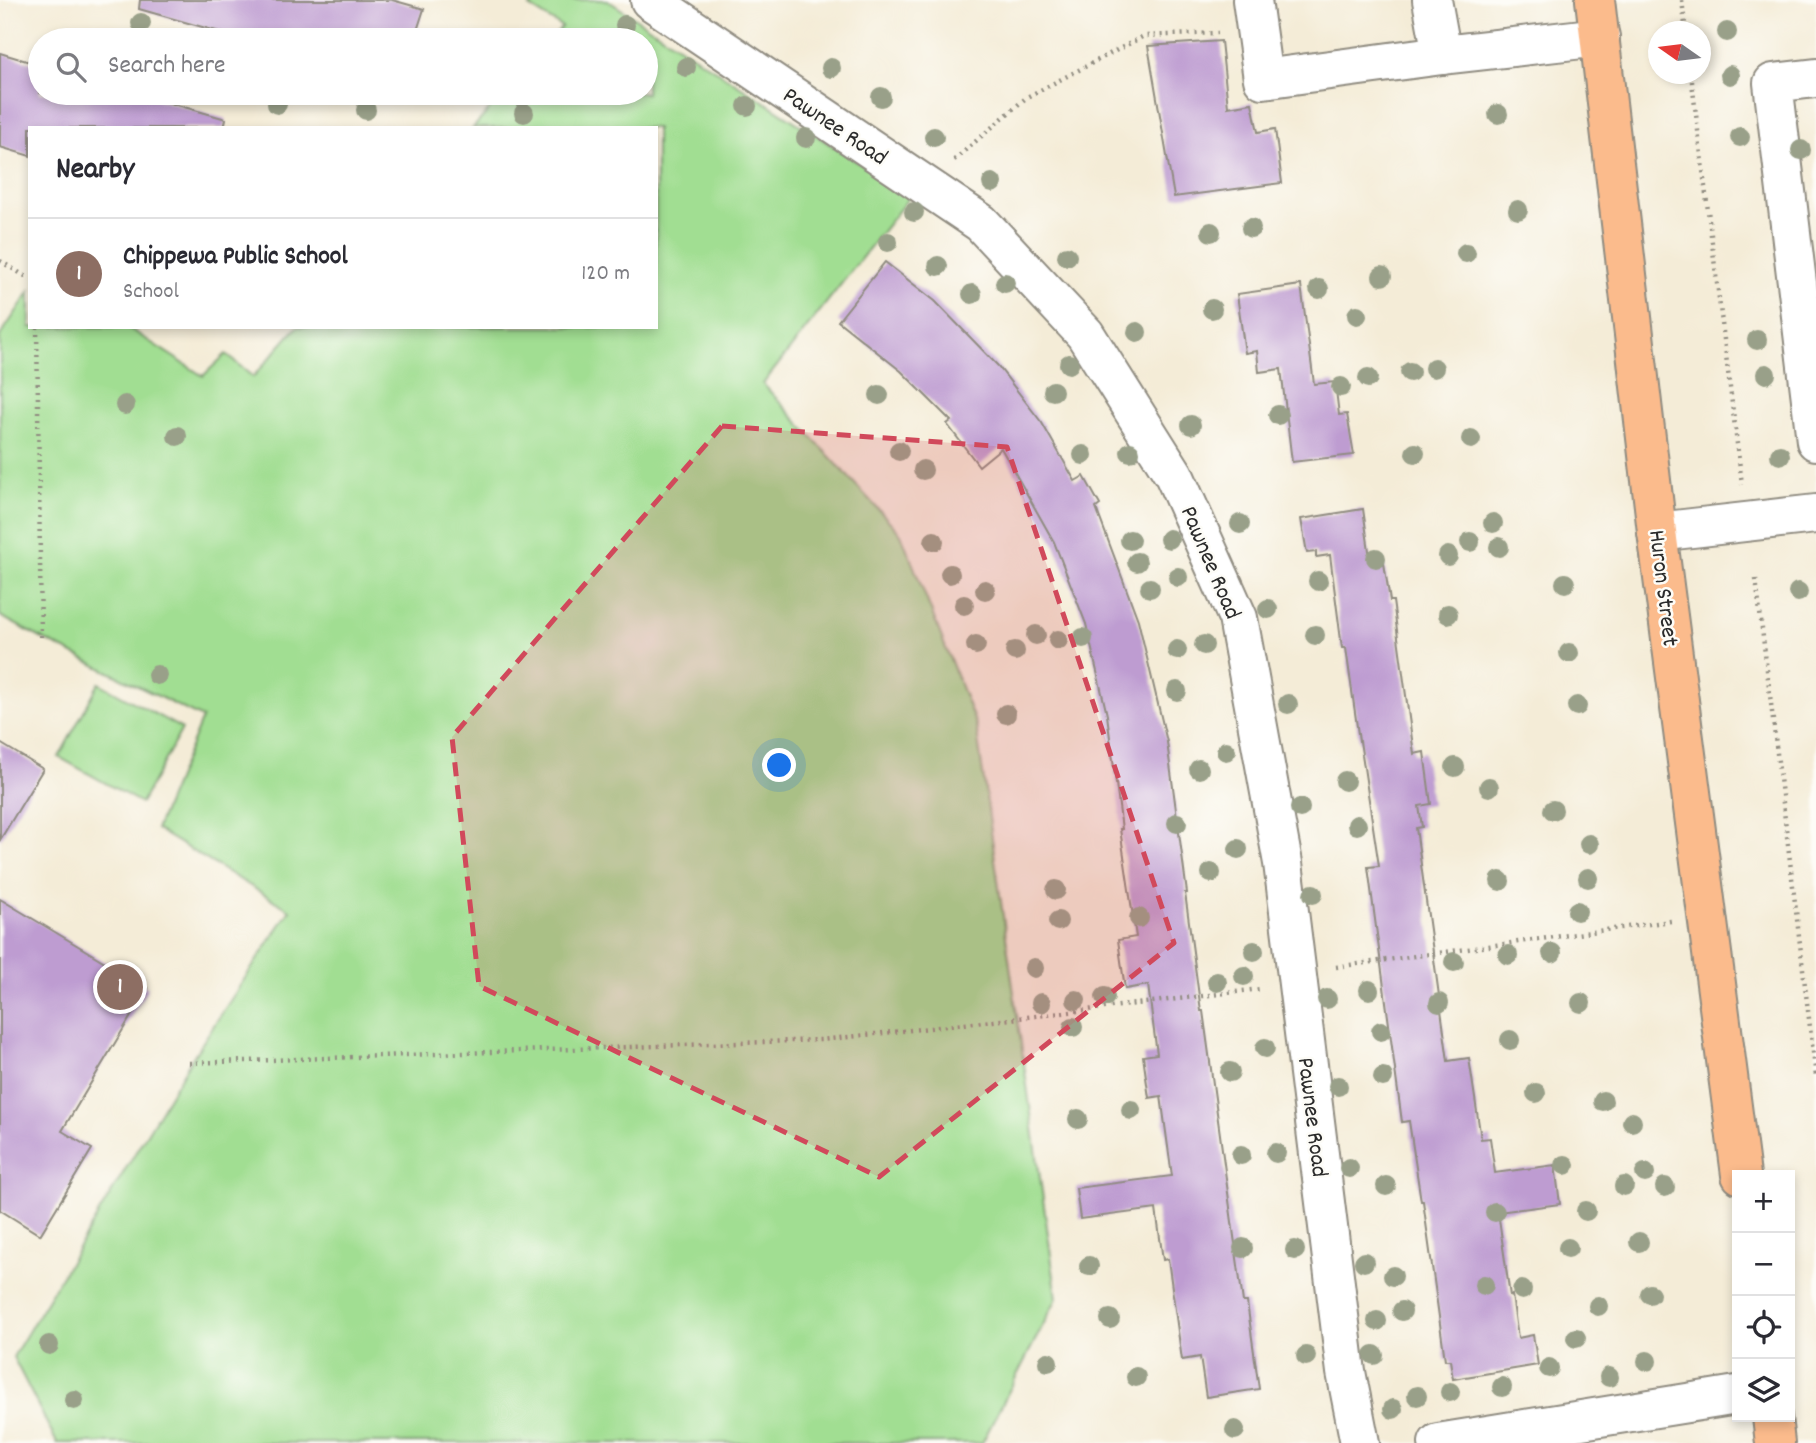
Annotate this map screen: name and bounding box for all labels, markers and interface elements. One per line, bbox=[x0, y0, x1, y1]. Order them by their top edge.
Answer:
north arrow bbox=[1648, 21, 1711, 84]
search box bbox=[28, 28, 658, 105]
icon: search bbox=[52, 48, 90, 86]
text: Search here bbox=[108, 48, 226, 85]
street label: Pawnee Road bbox=[775, 80, 894, 175]
text: Nearby bbox=[56, 150, 134, 193]
text: Chippewa Public School bbox=[123, 239, 348, 276]
text: 1 bbox=[76, 258, 82, 291]
text: 120 m bbox=[581, 258, 630, 291]
text: School bbox=[123, 276, 179, 309]
street label: Pawnee Road bbox=[1170, 501, 1248, 625]
street label: Huron Street bbox=[1638, 528, 1686, 649]
your location bbox=[762, 748, 796, 782]
pin: 1 bbox=[97, 961, 143, 1013]
street label: Pawnee Road bbox=[1287, 1056, 1335, 1179]
map controls bbox=[1732, 1170, 1795, 1422]
button: + bbox=[1732, 1170, 1795, 1233]
button: − bbox=[1732, 1233, 1795, 1296]
button: locate bbox=[1732, 1296, 1795, 1359]
button: layers bbox=[1732, 1359, 1795, 1422]

